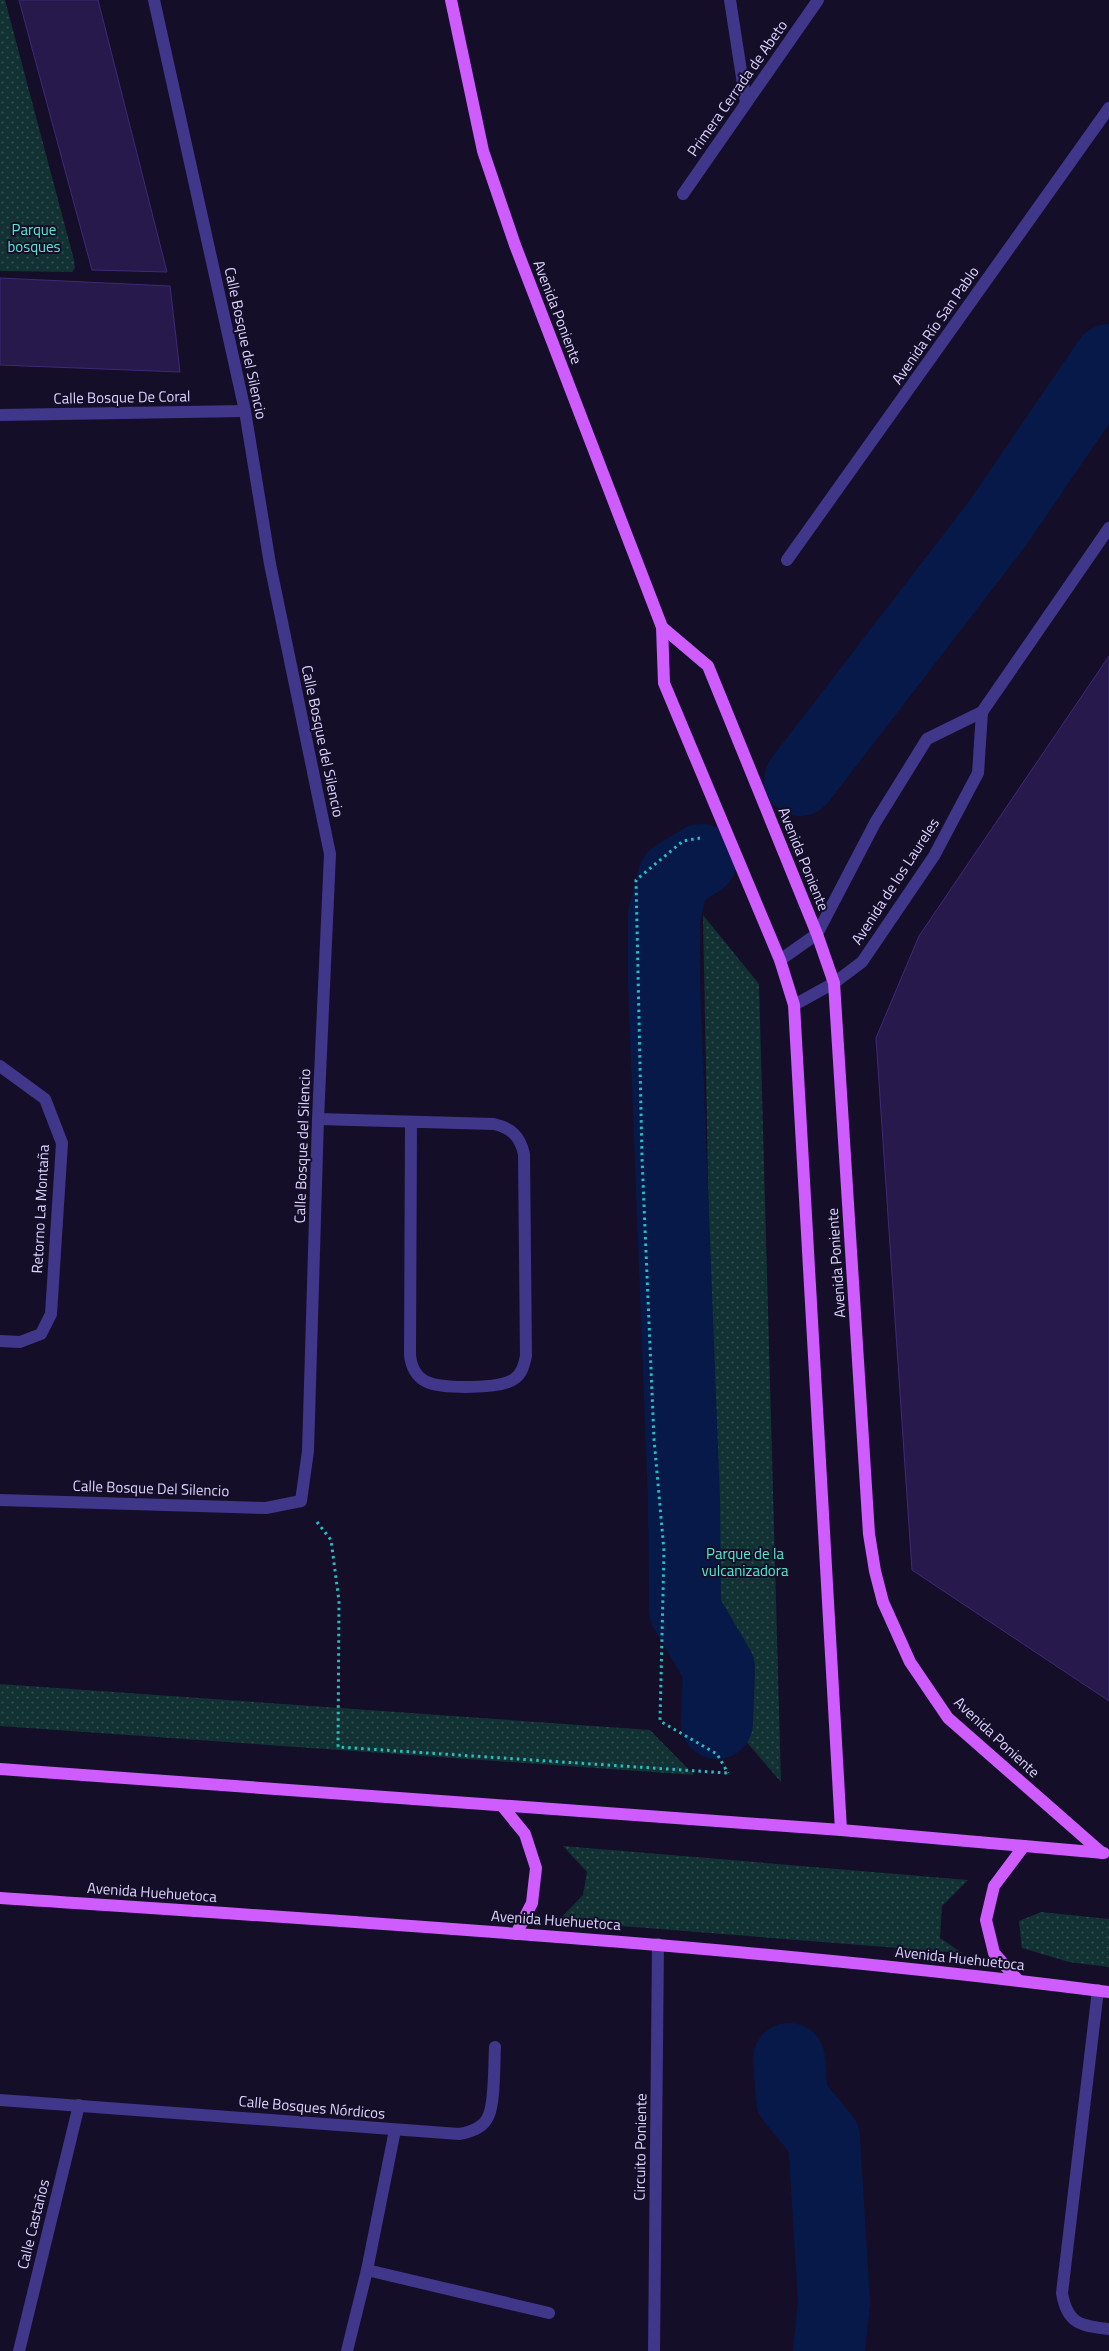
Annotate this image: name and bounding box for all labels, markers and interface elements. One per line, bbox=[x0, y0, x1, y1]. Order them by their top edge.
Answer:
street label: Primera Cerrada de Abeto bbox=[681, 15, 793, 161]
park label: Parque bosques bbox=[7, 218, 61, 258]
street label: Avenida Poniente bbox=[528, 257, 588, 367]
street label: Avenida Río San Pablo bbox=[885, 261, 985, 389]
street label: Calle Bosque del Silencio bbox=[219, 265, 273, 421]
street label: Calle Bosque De Coral bbox=[53, 384, 191, 410]
street label: Calle Bosque del Silencio bbox=[296, 663, 350, 819]
street label: Avenida Poniente bbox=[773, 804, 835, 914]
street label: Avenida de los Laureles bbox=[845, 813, 945, 949]
street label: Calle Bosque del Silencio bbox=[288, 1068, 316, 1224]
street label: Retorno La Montaña bbox=[25, 1143, 55, 1274]
street label: Avenida Poniente bbox=[821, 1207, 851, 1319]
street label: Calle Bosque Del Silencio bbox=[72, 1474, 230, 1502]
park label: Parque de la vulcanizadora bbox=[702, 1542, 789, 1582]
street label: Avenida Poniente bbox=[949, 1691, 1045, 1783]
street label: Avenida Huehuetoca bbox=[86, 1876, 218, 1908]
street label: Avenida Huehuetoca bbox=[490, 1904, 622, 1936]
street label: Avenida Huehuetoca bbox=[894, 1940, 1026, 1976]
street label: Calle Bosques Nórdicos bbox=[238, 2089, 386, 2125]
street label: Circuito Poniente bbox=[628, 2093, 652, 2201]
street label: Calle Castaños bbox=[11, 2177, 55, 2271]

